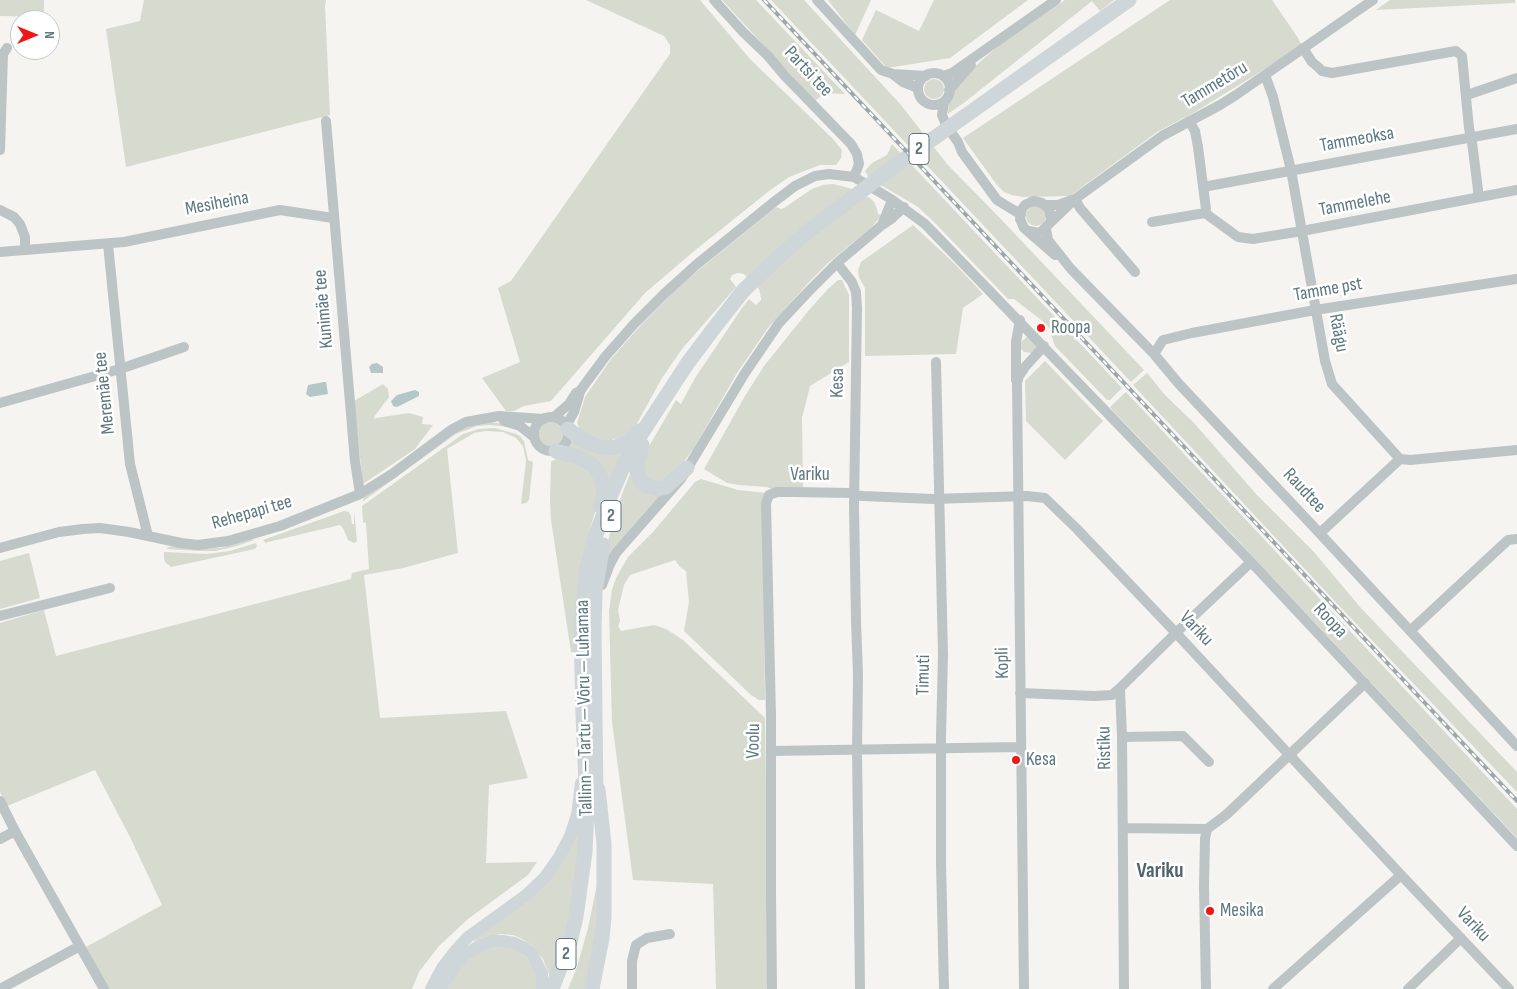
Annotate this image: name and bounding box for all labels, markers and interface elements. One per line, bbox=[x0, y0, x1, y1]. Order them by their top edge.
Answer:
north arrow bbox=[10, 10, 60, 60]
text: N bbox=[41, 31, 58, 39]
street label: Partsi tee bbox=[779, 42, 837, 102]
street label: Tammetõru bbox=[1178, 57, 1252, 113]
street label: Tammeoksa bbox=[1318, 122, 1396, 158]
road number: 2 bbox=[909, 134, 929, 164]
street label: Tammelehe bbox=[1317, 186, 1393, 222]
street label: Mesiheina bbox=[183, 187, 251, 221]
street label: Kunimäe tee bbox=[309, 269, 339, 349]
street label: Tamme pst bbox=[1292, 273, 1364, 307]
street label: Räägu bbox=[1323, 312, 1353, 354]
place label: Roopa bbox=[1051, 317, 1090, 339]
marker: Roopa bbox=[1035, 322, 1047, 334]
street label: Meremäe tee bbox=[89, 351, 121, 435]
street label: Kesa bbox=[826, 368, 850, 398]
street label: Variku bbox=[790, 464, 830, 486]
street label: Raudtee bbox=[1278, 464, 1330, 518]
street label: Rehepapi tee bbox=[209, 491, 295, 535]
road number: 2 bbox=[601, 501, 621, 532]
street label: Roopa bbox=[1308, 599, 1352, 643]
street label: Tallinn — Tartu — Võru — Luhamaa bbox=[572, 600, 598, 816]
street label: Variku bbox=[1174, 607, 1218, 651]
street label: Kopli bbox=[991, 647, 1015, 679]
street label: Timuti bbox=[912, 654, 936, 696]
street label: Voolu bbox=[742, 723, 766, 759]
street label: Ristiku bbox=[1093, 726, 1117, 770]
place label: Kesa bbox=[1026, 749, 1056, 771]
marker: Kesa bbox=[1010, 754, 1022, 766]
district label: Variku bbox=[1137, 859, 1183, 885]
place label: Mesika bbox=[1220, 900, 1264, 922]
street label: Variku bbox=[1451, 903, 1495, 947]
marker: Mesika bbox=[1204, 905, 1216, 917]
road number: 2 bbox=[556, 939, 576, 970]

